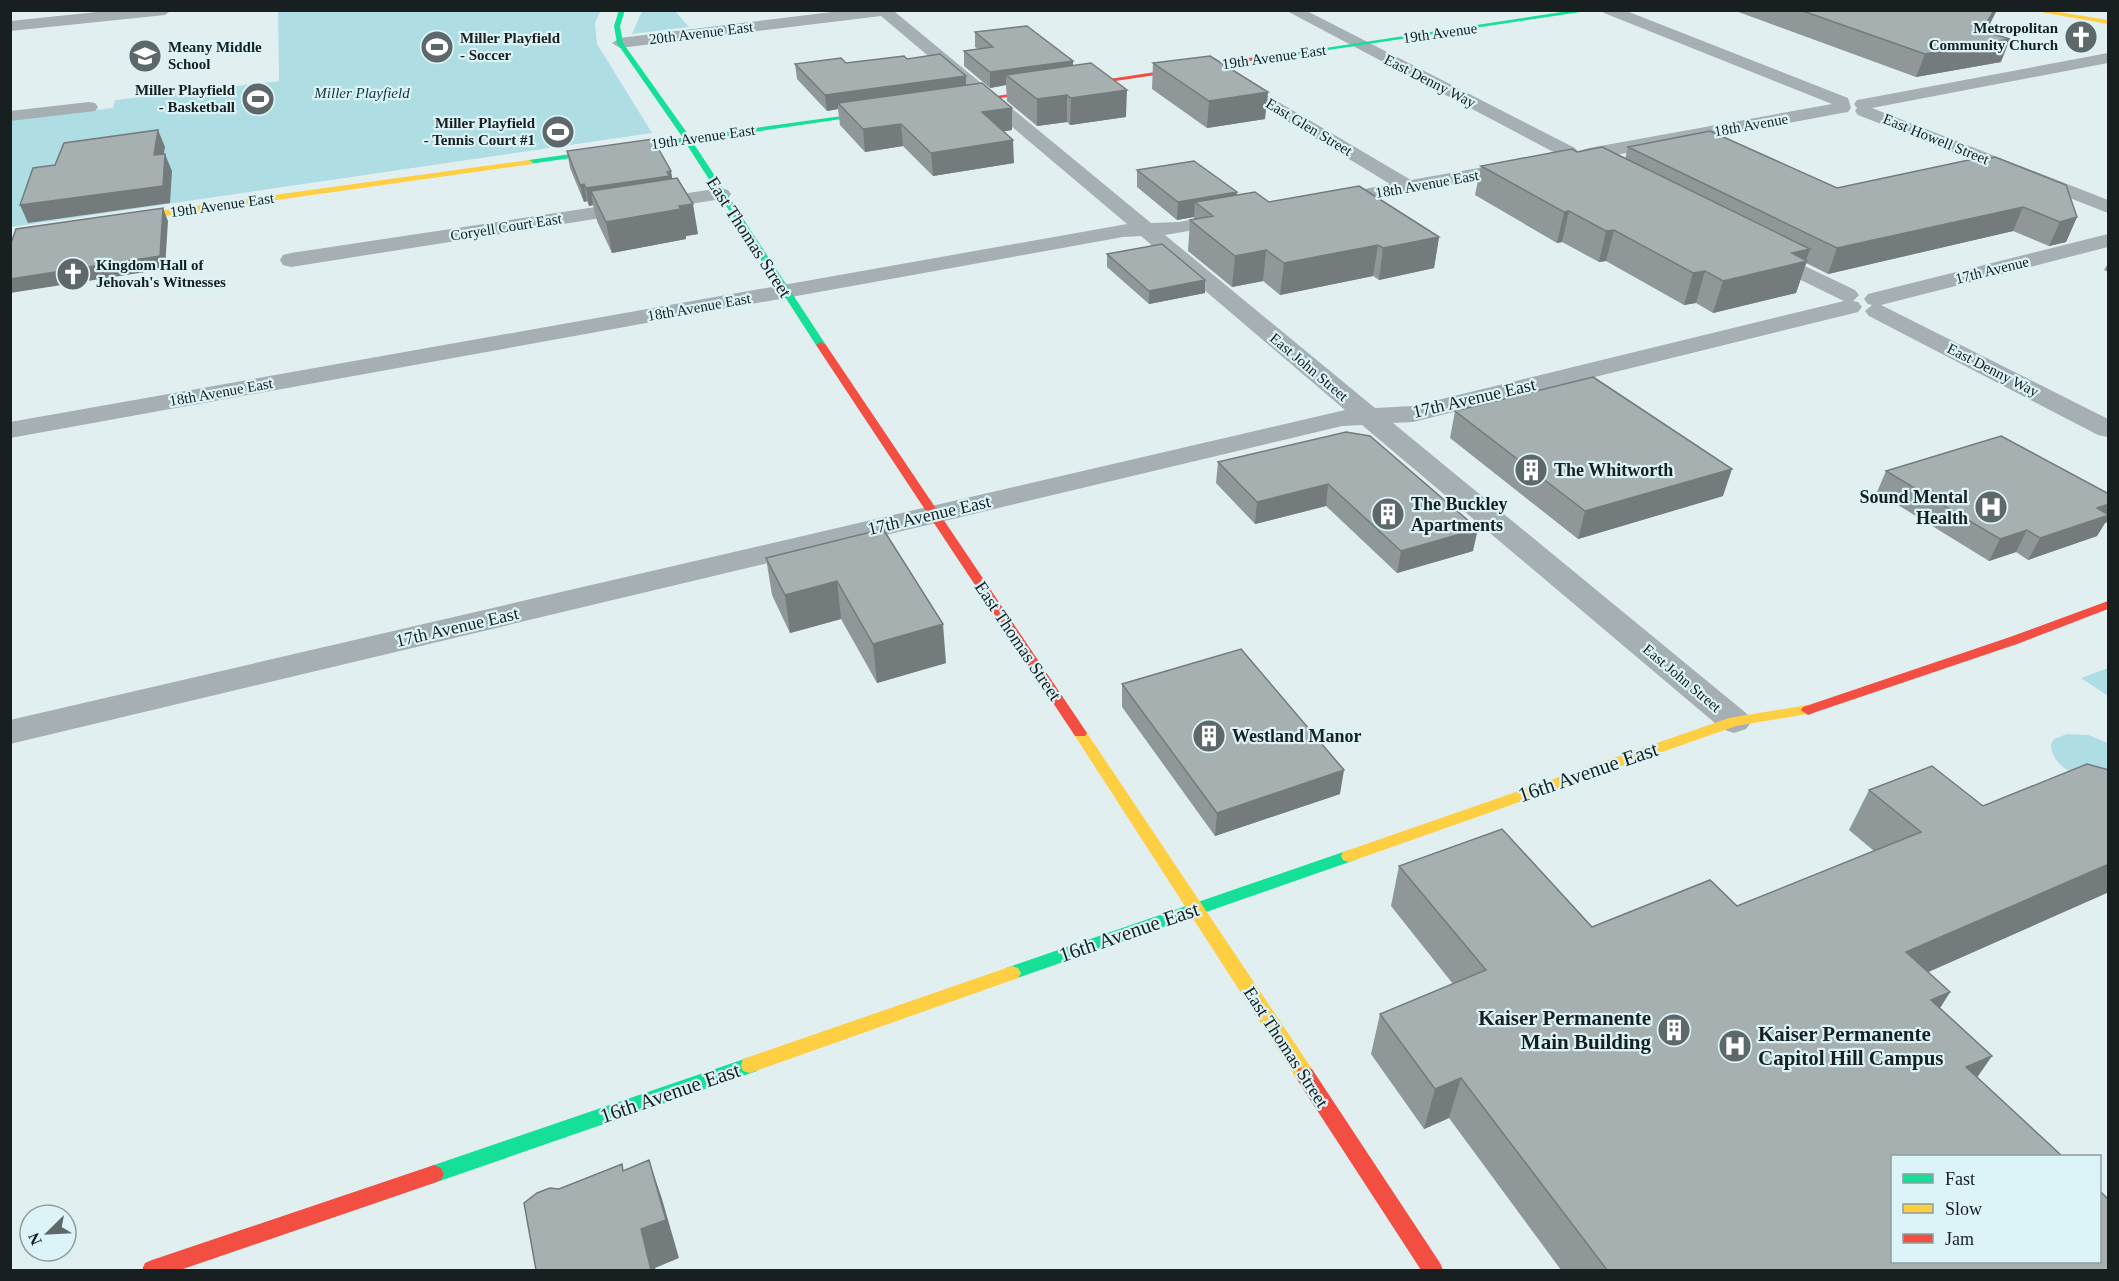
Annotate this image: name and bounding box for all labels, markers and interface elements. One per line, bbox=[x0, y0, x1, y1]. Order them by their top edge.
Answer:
street label: 20th Avenue East bbox=[648, 19, 755, 47]
church icon: Metropolitan Community Church bbox=[2063, 19, 2099, 55]
street label: 19th Avenue bbox=[1402, 20, 1479, 46]
place label: Metropolitan Community Church bbox=[1929, 20, 2059, 53]
sports icon: Miller Playfield - Soccer bbox=[419, 29, 455, 65]
place label: Miller Playfield - Soccer bbox=[460, 30, 561, 63]
school or university icon: Meany Middle School bbox=[127, 38, 163, 74]
place label: Meany Middle School bbox=[168, 39, 262, 72]
street label: 19th Avenue East bbox=[1221, 42, 1328, 72]
street label: East Denny Way bbox=[1382, 51, 1479, 111]
sports icon: Miller Playfield - Basketball bbox=[240, 81, 276, 117]
place label: Miller Playfield - Basketball bbox=[135, 82, 236, 115]
park label: Miller Playfield bbox=[313, 85, 410, 101]
street label: East Glen Street bbox=[1263, 95, 1356, 159]
street label: 18th Avenue bbox=[1713, 111, 1790, 139]
street label: East Howell Street bbox=[1881, 111, 1992, 168]
sports icon: Miller Playfield - Tennis Court #1 bbox=[540, 114, 576, 150]
place label: Miller Playfield - Tennis Court #1 bbox=[424, 115, 536, 148]
street label: 19th Avenue East bbox=[650, 122, 757, 152]
street label: 18th Avenue East bbox=[1374, 167, 1481, 201]
street label: East Thomas Street bbox=[703, 173, 795, 301]
street label: 19th Avenue East bbox=[169, 190, 276, 220]
street label: Coryell Court East bbox=[449, 210, 564, 244]
street label: 17th Avenue bbox=[1954, 253, 2031, 287]
church icon: Kingdom Hall of Jehovah's Witnesses bbox=[55, 256, 91, 292]
place label: Kingdom Hall of Jehovah's Witnesses bbox=[96, 257, 226, 290]
street label: 18th Avenue East bbox=[646, 290, 753, 324]
street label: East John Street bbox=[1267, 330, 1352, 405]
street label: East Denny Way bbox=[1945, 340, 2042, 400]
street label: 17th Avenue East bbox=[1411, 374, 1537, 422]
street label: 18th Avenue East bbox=[168, 375, 275, 409]
building icon: The Whitworth bbox=[1513, 452, 1549, 488]
place label: The Whitworth bbox=[1554, 460, 1673, 480]
place label: Sound Mental Health bbox=[1859, 487, 1968, 528]
hospital icon: Sound Mental Health bbox=[1973, 489, 2009, 525]
street label: 17th Avenue East bbox=[866, 491, 992, 539]
place label: The Buckley Apartments bbox=[1411, 494, 1508, 535]
building icon: The Buckley Apartments bbox=[1370, 496, 1406, 532]
street label: East Thomas Street bbox=[971, 578, 1065, 704]
street label: 17th Avenue East bbox=[394, 603, 520, 651]
street label: East John Street bbox=[1640, 641, 1725, 716]
building icon: Westland Manor bbox=[1191, 718, 1227, 754]
place label: Westland Manor bbox=[1232, 726, 1362, 746]
street label: 16th Avenue East bbox=[1515, 737, 1661, 807]
street label: 16th Avenue East bbox=[1056, 897, 1202, 967]
street label: East Thomas Street bbox=[1240, 983, 1332, 1111]
place label: Kaiser Permanente Main Building bbox=[1478, 1006, 1651, 1054]
building icon: Kaiser Permanente Main Building bbox=[1656, 1012, 1692, 1048]
place label: Kaiser Permanente Capitol Hill Campus bbox=[1758, 1022, 1944, 1070]
hospital icon: Kaiser Permanente Capitol Hill Campus bbox=[1717, 1028, 1753, 1064]
street label: 16th Avenue East bbox=[597, 1058, 743, 1128]
legend bbox=[1891, 1155, 2101, 1263]
text: Fast bbox=[1945, 1169, 1975, 1189]
text: Slow bbox=[1945, 1199, 1982, 1219]
north arrow bbox=[18, 1203, 78, 1263]
text: Jam bbox=[1945, 1229, 1974, 1249]
text: N bbox=[24, 1230, 45, 1248]

